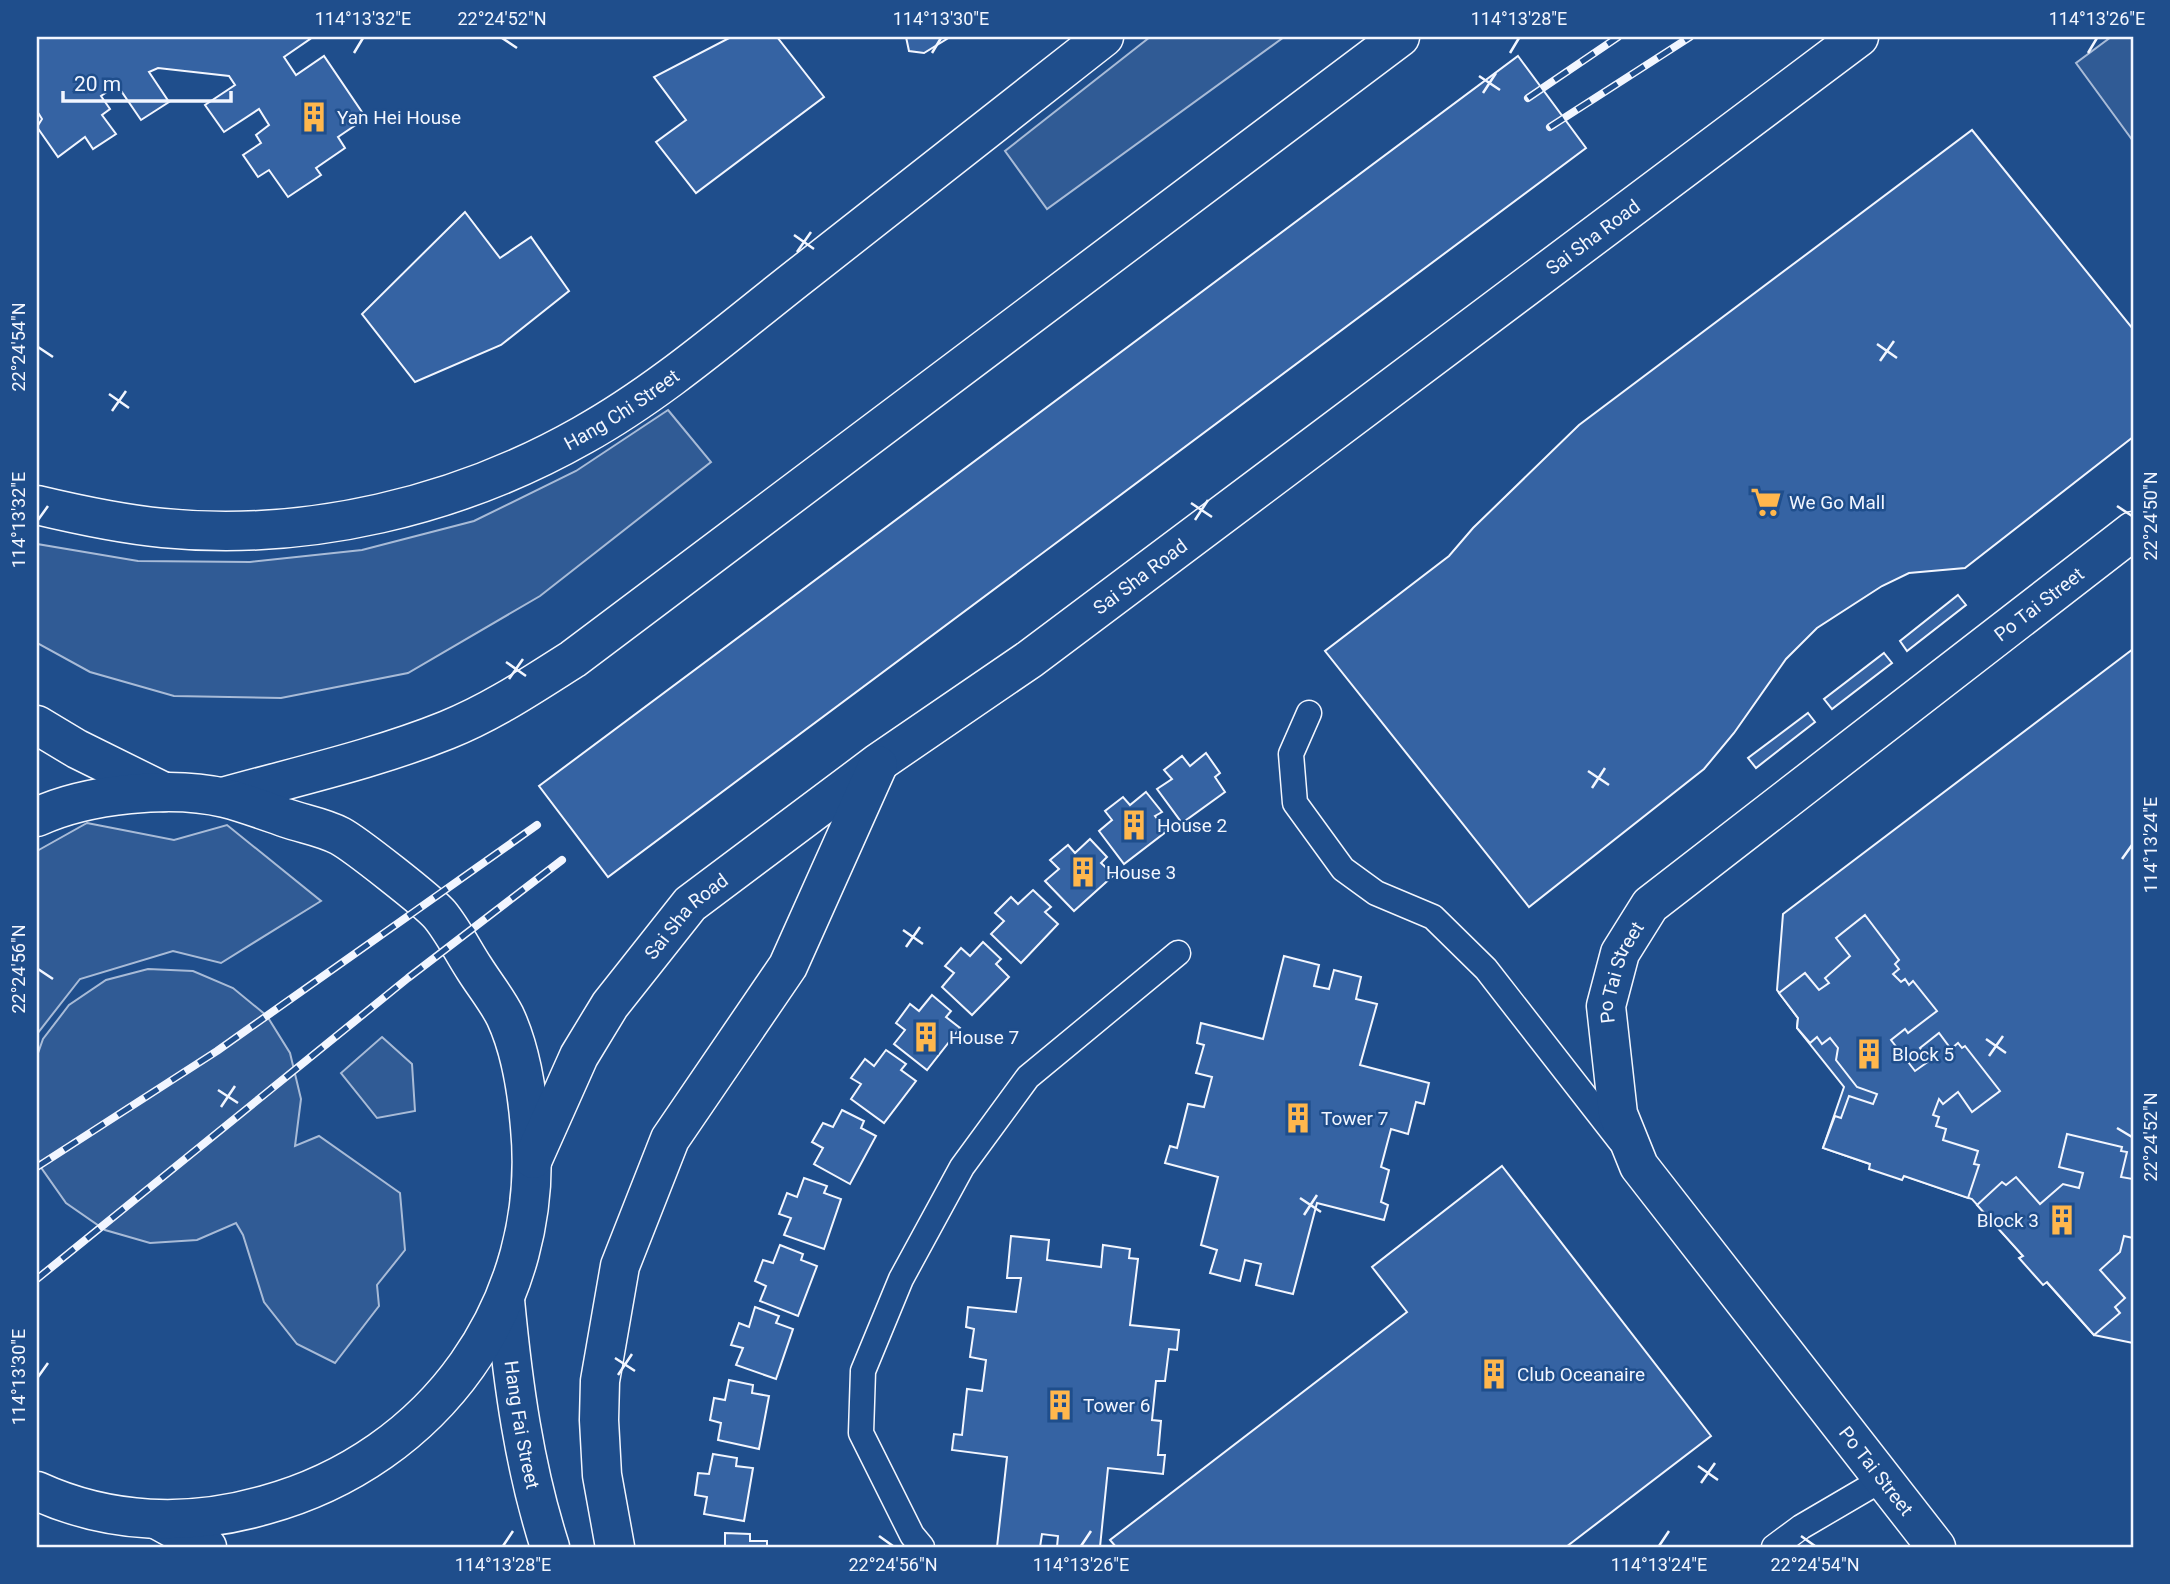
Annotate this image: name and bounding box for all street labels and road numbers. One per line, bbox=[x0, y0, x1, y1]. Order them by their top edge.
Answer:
street label: Sai Sha Road bbox=[1541, 194, 1644, 279]
street label: Hang Chi Street bbox=[560, 364, 683, 455]
street label: Sai Sha Road bbox=[1089, 534, 1191, 619]
street label: Po Tai Street bbox=[1989, 562, 2088, 646]
street label: Sai Sha Road bbox=[639, 868, 732, 964]
street label: Po Tai Street bbox=[1594, 917, 1648, 1025]
street label: Hang Fai Street bbox=[500, 1359, 545, 1491]
street label: Po Tai Street bbox=[1834, 1422, 1918, 1520]

